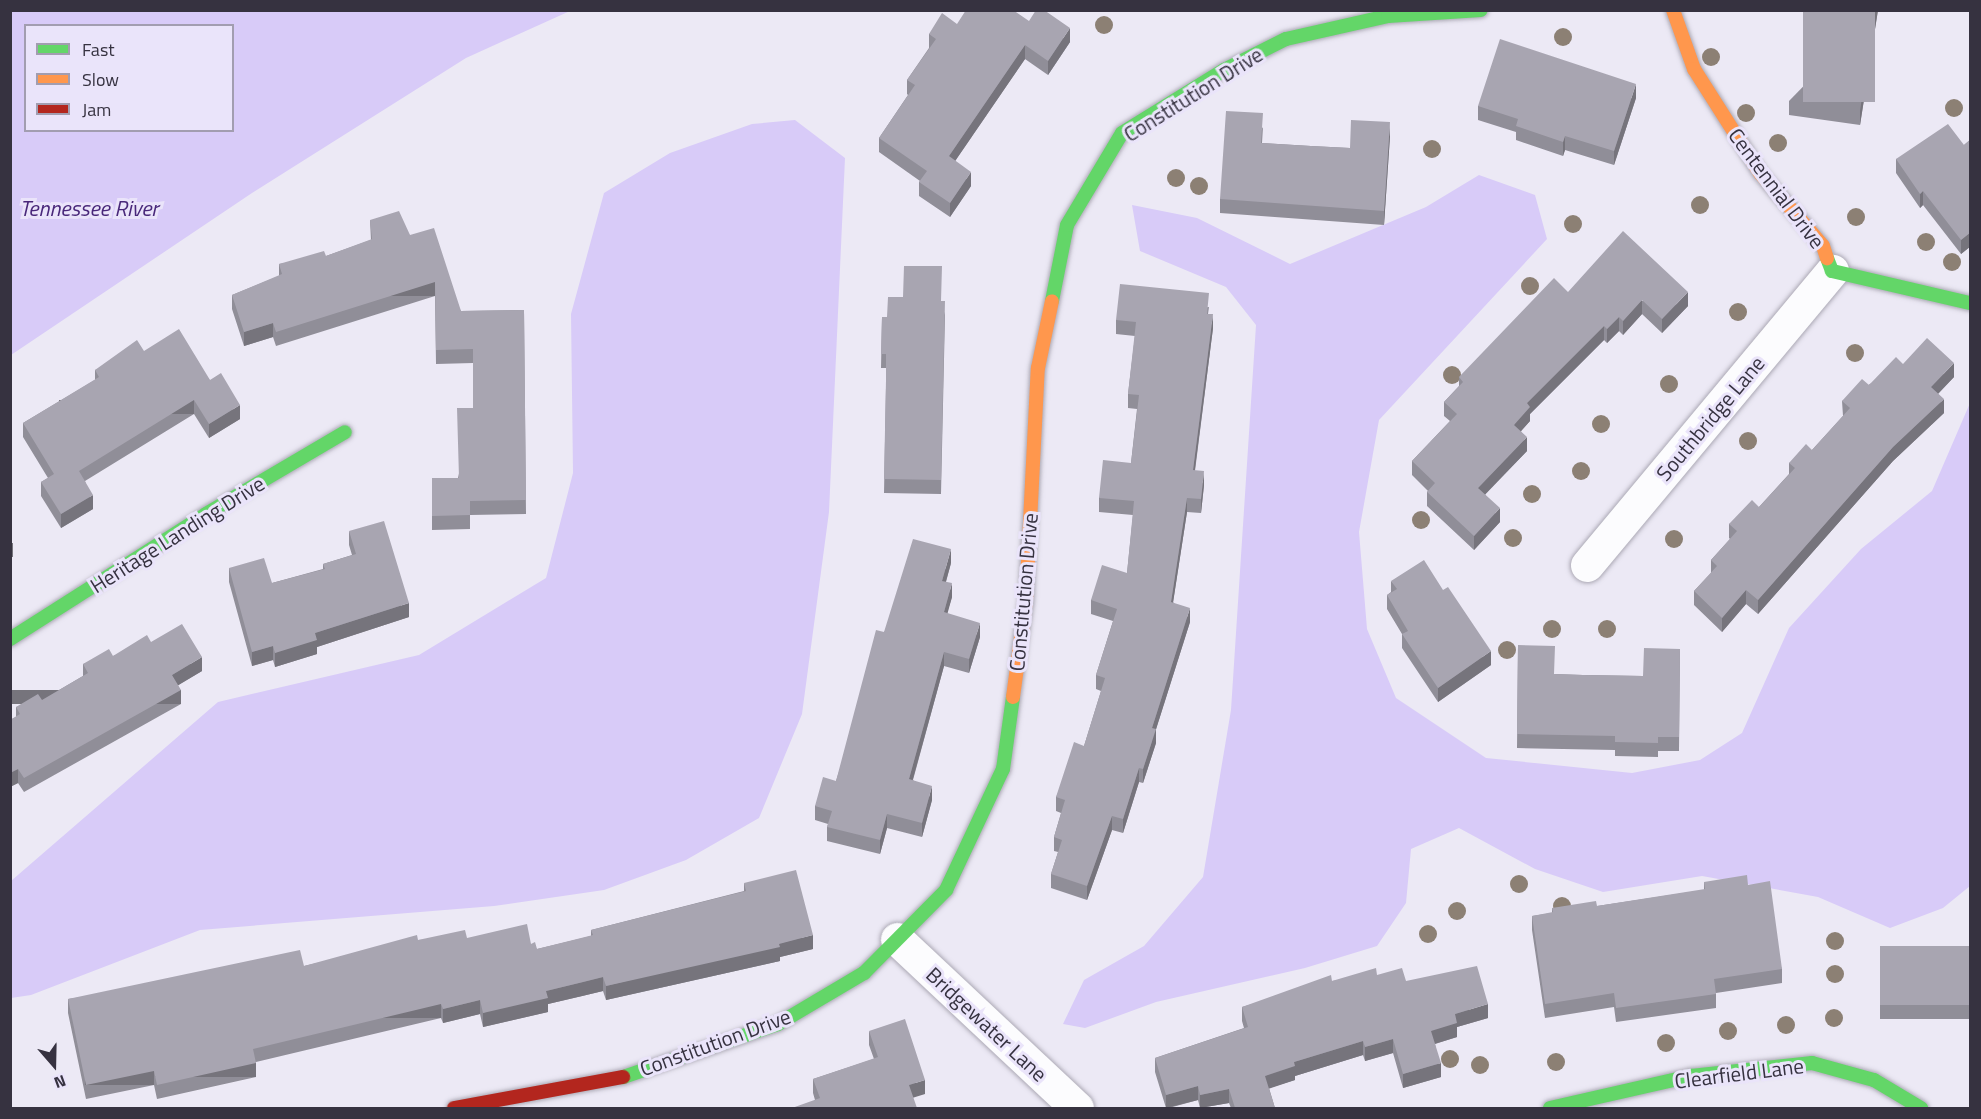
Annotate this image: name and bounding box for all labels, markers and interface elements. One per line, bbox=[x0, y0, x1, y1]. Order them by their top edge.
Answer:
legend bbox=[24, 24, 234, 132]
text: Fast bbox=[82, 36, 115, 63]
street label: Constitution Drive bbox=[1119, 41, 1267, 147]
text: Slow bbox=[82, 66, 119, 93]
text: Jam bbox=[82, 96, 111, 123]
street label: Centennial Drive bbox=[1724, 123, 1830, 253]
water label: Tennessee River bbox=[20, 196, 158, 222]
street label: Southbridge Lane bbox=[1651, 351, 1769, 485]
street label: Heritage Landing Drive bbox=[85, 470, 269, 598]
street label: Constitution Drive bbox=[1004, 512, 1042, 672]
street label: Bridgewater Lane bbox=[921, 962, 1053, 1086]
street label: Constitution Drive bbox=[636, 1003, 794, 1081]
north arrow bbox=[24, 1035, 84, 1095]
street label: Clearfield Lane bbox=[1673, 1053, 1805, 1093]
text: N bbox=[51, 1069, 69, 1095]

